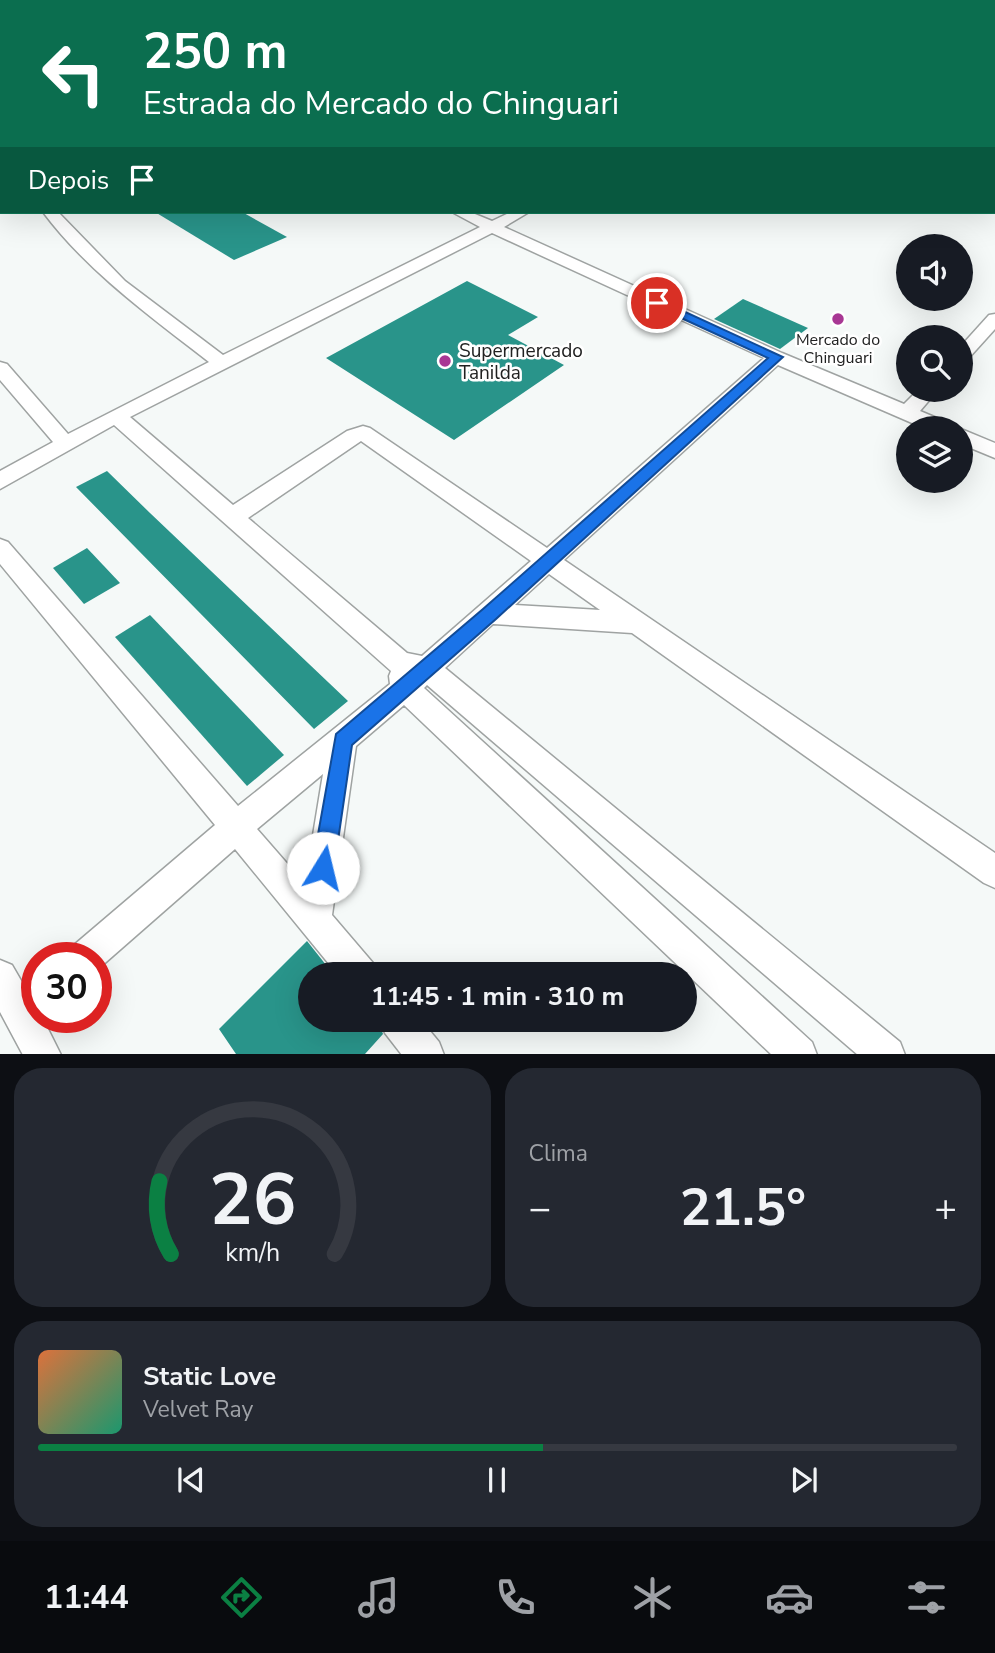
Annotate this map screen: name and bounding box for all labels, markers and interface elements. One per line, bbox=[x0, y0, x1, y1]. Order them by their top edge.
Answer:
text: 250 m bbox=[143, 18, 287, 85]
icon: left bbox=[28, 28, 119, 119]
text: Estrada do Mercado do Chinguari bbox=[143, 82, 619, 125]
icon: arrive bbox=[123, 161, 161, 199]
text: Depois bbox=[28, 163, 109, 198]
map controls bbox=[896, 234, 973, 493]
button: sound bbox=[896, 234, 973, 311]
pin bbox=[627, 273, 687, 333]
icon: arrive bbox=[638, 284, 676, 322]
marker: Mercado do Chinguari bbox=[830, 311, 846, 327]
button: search bbox=[896, 325, 973, 402]
place label: Mercado do Chinguari bbox=[796, 329, 880, 369]
place label: Supermercado Tanilda bbox=[459, 338, 583, 386]
marker: Supermercado Tanilda bbox=[437, 353, 453, 369]
button: layers bbox=[896, 416, 973, 493]
position arrow bbox=[286, 831, 360, 905]
speed limit sign: 30 bbox=[21, 942, 112, 1033]
text: 11:45 · 1 min · 310 m bbox=[371, 979, 624, 1014]
text: Clima bbox=[529, 1138, 588, 1169]
text: 26 bbox=[209, 1150, 296, 1250]
text: 21.5° bbox=[680, 1172, 806, 1243]
text: − bbox=[529, 1183, 551, 1234]
text: + bbox=[934, 1183, 957, 1234]
text: km/h bbox=[225, 1235, 280, 1269]
text: Static Love bbox=[143, 1359, 276, 1394]
text: Velvet Ray bbox=[143, 1394, 253, 1425]
icon: previous bbox=[172, 1461, 210, 1499]
icon: pause bbox=[478, 1461, 516, 1499]
icon: next bbox=[785, 1461, 823, 1499]
icon: directions bbox=[217, 1573, 266, 1622]
icon: music bbox=[354, 1573, 403, 1622]
icon: phone bbox=[491, 1573, 540, 1622]
icon: climate bbox=[628, 1573, 677, 1622]
icon: car bbox=[765, 1573, 814, 1622]
icon: filters bbox=[902, 1573, 951, 1622]
text: 11:44 bbox=[44, 1576, 129, 1619]

